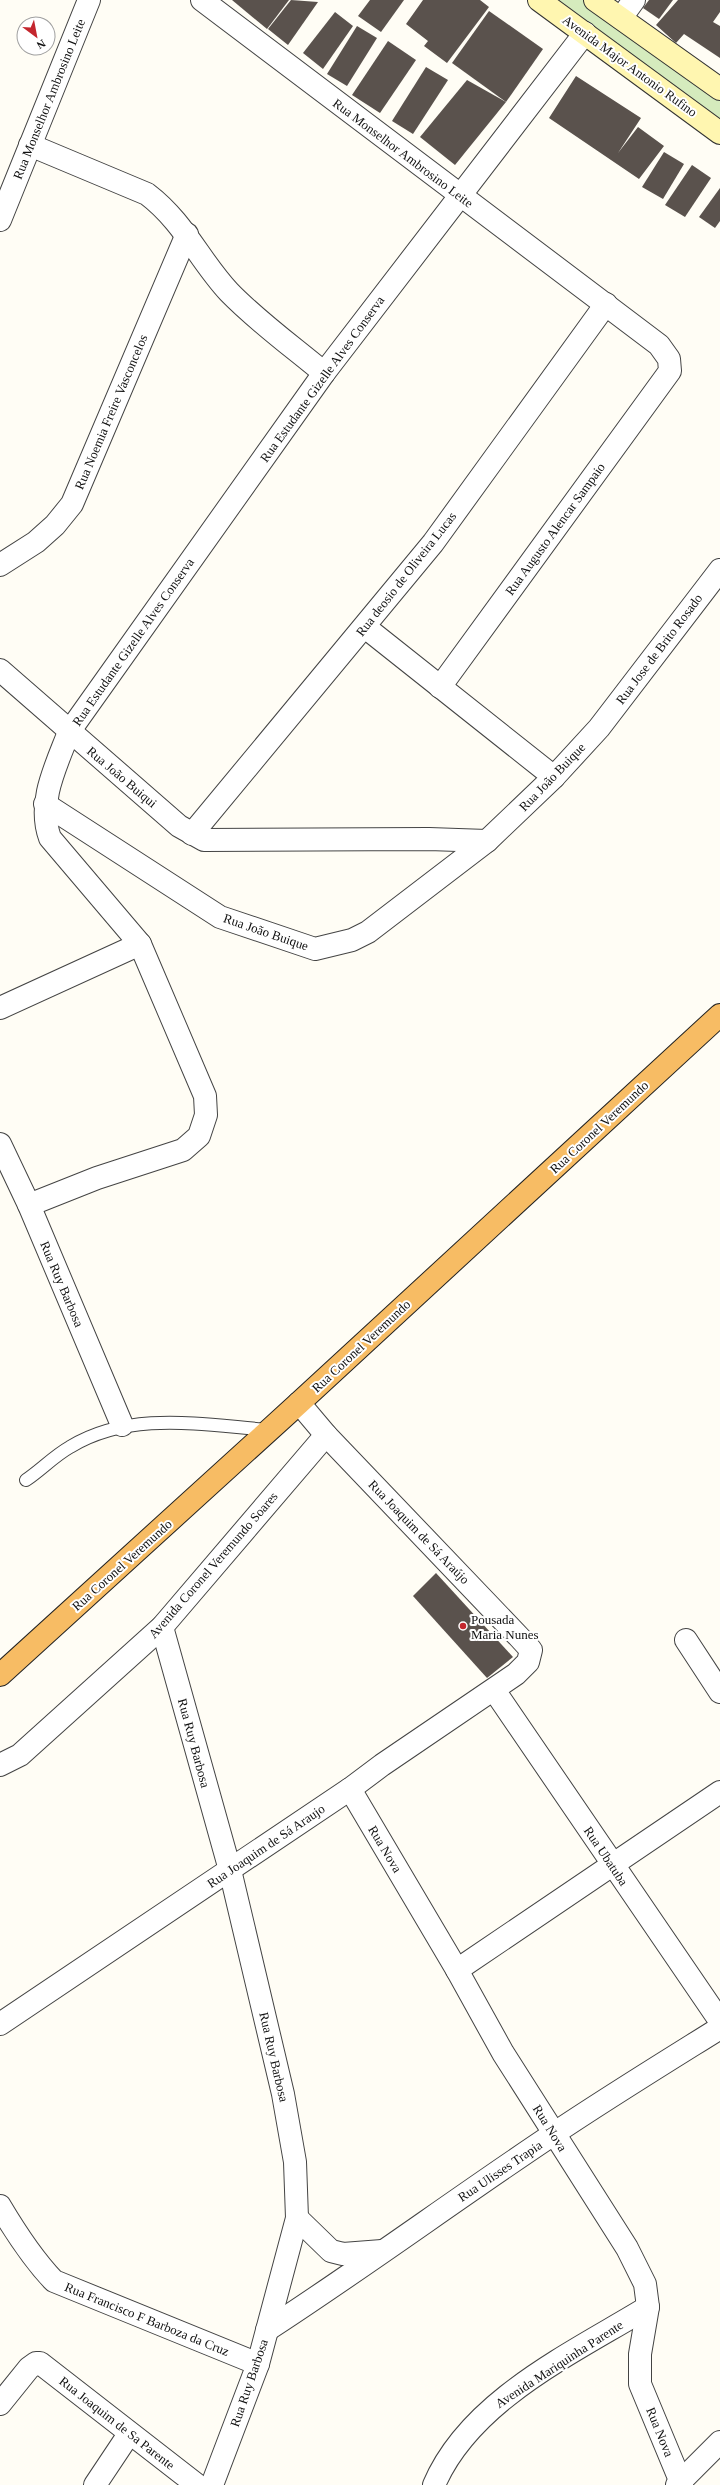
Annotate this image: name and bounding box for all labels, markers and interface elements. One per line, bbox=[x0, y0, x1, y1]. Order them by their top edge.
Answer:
street label: Avenida Major Antonio Rufino bbox=[560, 12, 700, 120]
street label: Rua Monselhor Ambrosino Leite bbox=[10, 16, 88, 181]
north arrow bbox=[16, 16, 56, 56]
text: N bbox=[35, 37, 48, 52]
street label: Rua Monselhor Ambrosino Leite bbox=[330, 95, 476, 211]
street label: Rua Estudante Gizelle Alves Conserva bbox=[257, 293, 387, 465]
street label: Rua Noemia Freire Vasconcelos bbox=[71, 332, 151, 492]
street label: Rua Augusto Alencar Sampaio bbox=[502, 460, 608, 598]
street label: Rua deosio de Oliveira Lucas bbox=[353, 509, 459, 639]
street label: Rua Estudante Gizelle Alves Conserva bbox=[69, 555, 197, 729]
street label: Rua Jose de Brito Rosado bbox=[613, 591, 705, 707]
street label: Rua João Buique bbox=[516, 740, 588, 814]
street label: Rua João Buiqui bbox=[84, 743, 160, 811]
street label: Rua João Buique bbox=[222, 910, 311, 954]
street label: Rua Coronel Veremundo bbox=[547, 1078, 651, 1176]
street label: Rua Ruy Barbosa bbox=[37, 1239, 87, 1329]
street label: Rua Coronel Veremundo bbox=[309, 1297, 413, 1395]
street label: Rua Joaquim de Sá Araújo bbox=[365, 1477, 473, 1587]
street label: Avenida Coronel Veremundo Soares bbox=[145, 1489, 281, 1641]
street label: Rua Coronel Veremundo bbox=[69, 1516, 175, 1614]
place label: Pousada Maria Nunes bbox=[471, 1612, 539, 1642]
marker: Pousada Maria Nunes bbox=[458, 1621, 468, 1631]
street label: Rua Ruy Barbosa bbox=[175, 1697, 213, 1789]
street label: Rua Joaquim de Sá Araujo bbox=[204, 1801, 328, 1891]
street label: Rua Nova bbox=[365, 1823, 405, 1875]
street label: Rua Ubatuba bbox=[581, 1824, 631, 1889]
street label: Rua Ruy Barbosa bbox=[256, 2011, 292, 2104]
street label: Rua Nova bbox=[530, 2102, 570, 2154]
street label: Rua Ulisses Trapia bbox=[455, 2137, 545, 2205]
street label: Rua Francisco F Barboza da Cruz bbox=[63, 2279, 232, 2359]
street label: Avenida Mariquinha Parente bbox=[492, 2317, 626, 2411]
street label: Rua Ruy Barbosa bbox=[227, 2337, 271, 2429]
street label: Rua Joaquim de Sa Parente bbox=[56, 2373, 178, 2473]
street label: Rua Nova bbox=[643, 2405, 677, 2459]

